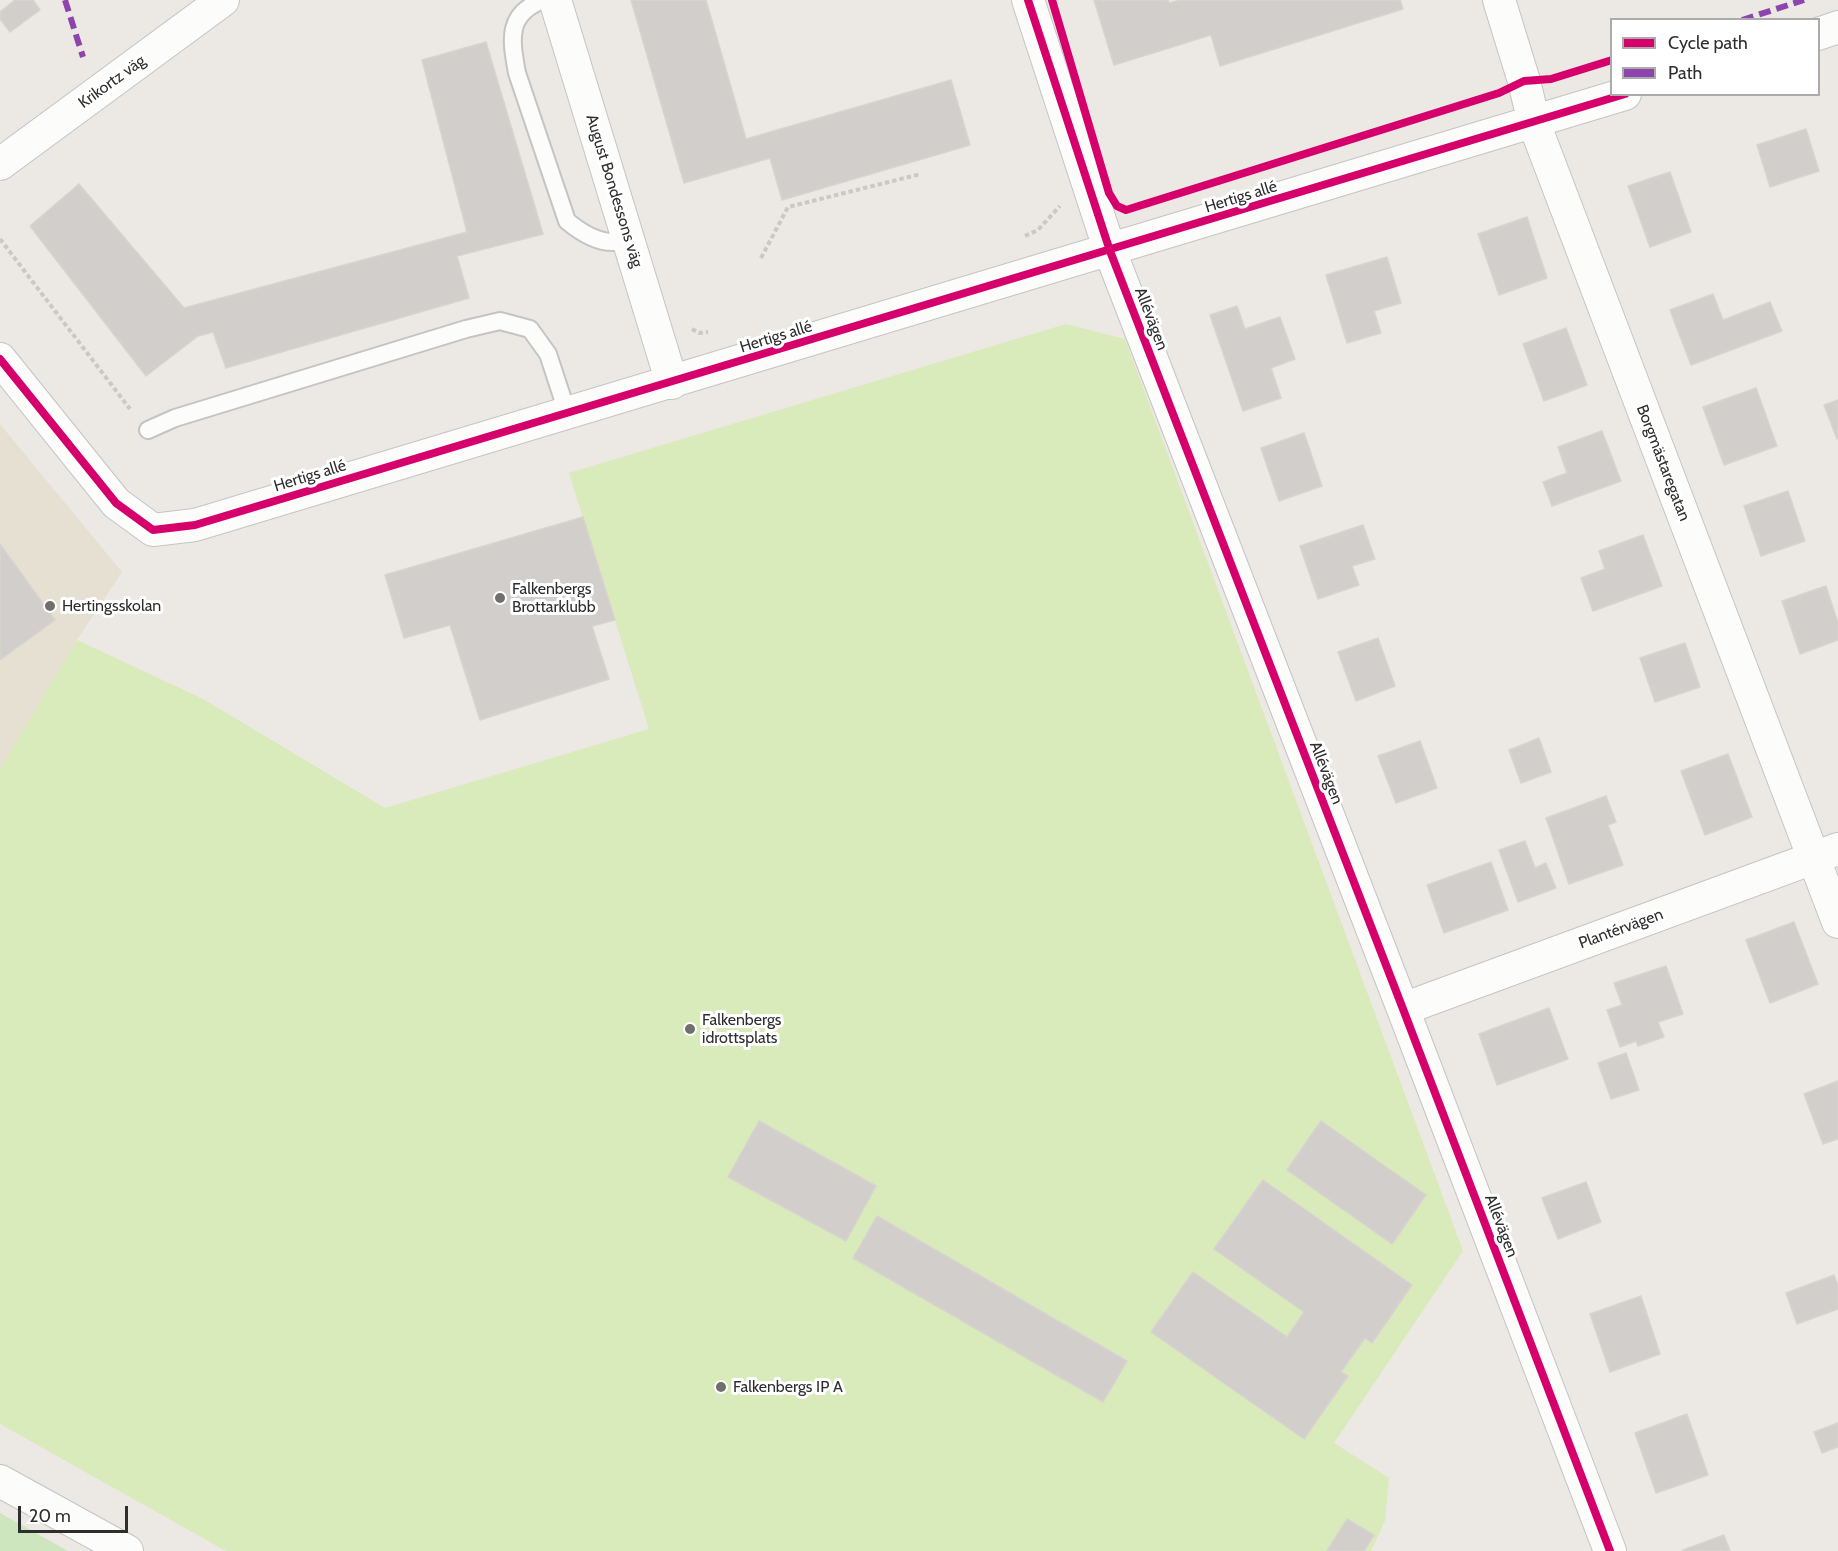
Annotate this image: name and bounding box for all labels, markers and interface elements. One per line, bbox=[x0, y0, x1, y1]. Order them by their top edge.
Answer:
legend bbox=[1610, 18, 1820, 96]
text: Cycle path bbox=[1668, 32, 1748, 54]
street label: Krikortz väg bbox=[75, 51, 149, 113]
text: Path bbox=[1668, 62, 1702, 84]
street label: August Bondessons väg bbox=[582, 112, 646, 270]
street label: Hertigs allé bbox=[1203, 177, 1279, 217]
street label: Allévägen bbox=[1130, 285, 1172, 353]
street label: Hertigs allé bbox=[738, 317, 814, 357]
street label: Borgmästaregatan bbox=[1632, 402, 1694, 524]
street label: Hertigs allé bbox=[272, 456, 348, 496]
place label: Falkenbergs Brottarklubb bbox=[512, 579, 596, 617]
marker: Falkenbergs Brottarklubb bbox=[493, 591, 507, 605]
place label: Hertingsskolan bbox=[62, 596, 161, 616]
marker: Hertingsskolan bbox=[43, 599, 57, 613]
street label: Allévägen bbox=[1305, 739, 1347, 807]
street label: Plantérvägen bbox=[1576, 905, 1666, 953]
place label: Falkenbergs idrottsplats bbox=[702, 1010, 781, 1048]
marker: Falkenbergs idrottsplats bbox=[683, 1022, 697, 1036]
street label: Allévägen bbox=[1480, 1192, 1522, 1260]
place label: Falkenbergs IP A bbox=[733, 1377, 843, 1397]
marker: Falkenbergs IP A bbox=[714, 1380, 728, 1394]
scale bar bbox=[21, 1494, 130, 1532]
text: 20 m bbox=[29, 1505, 71, 1527]

